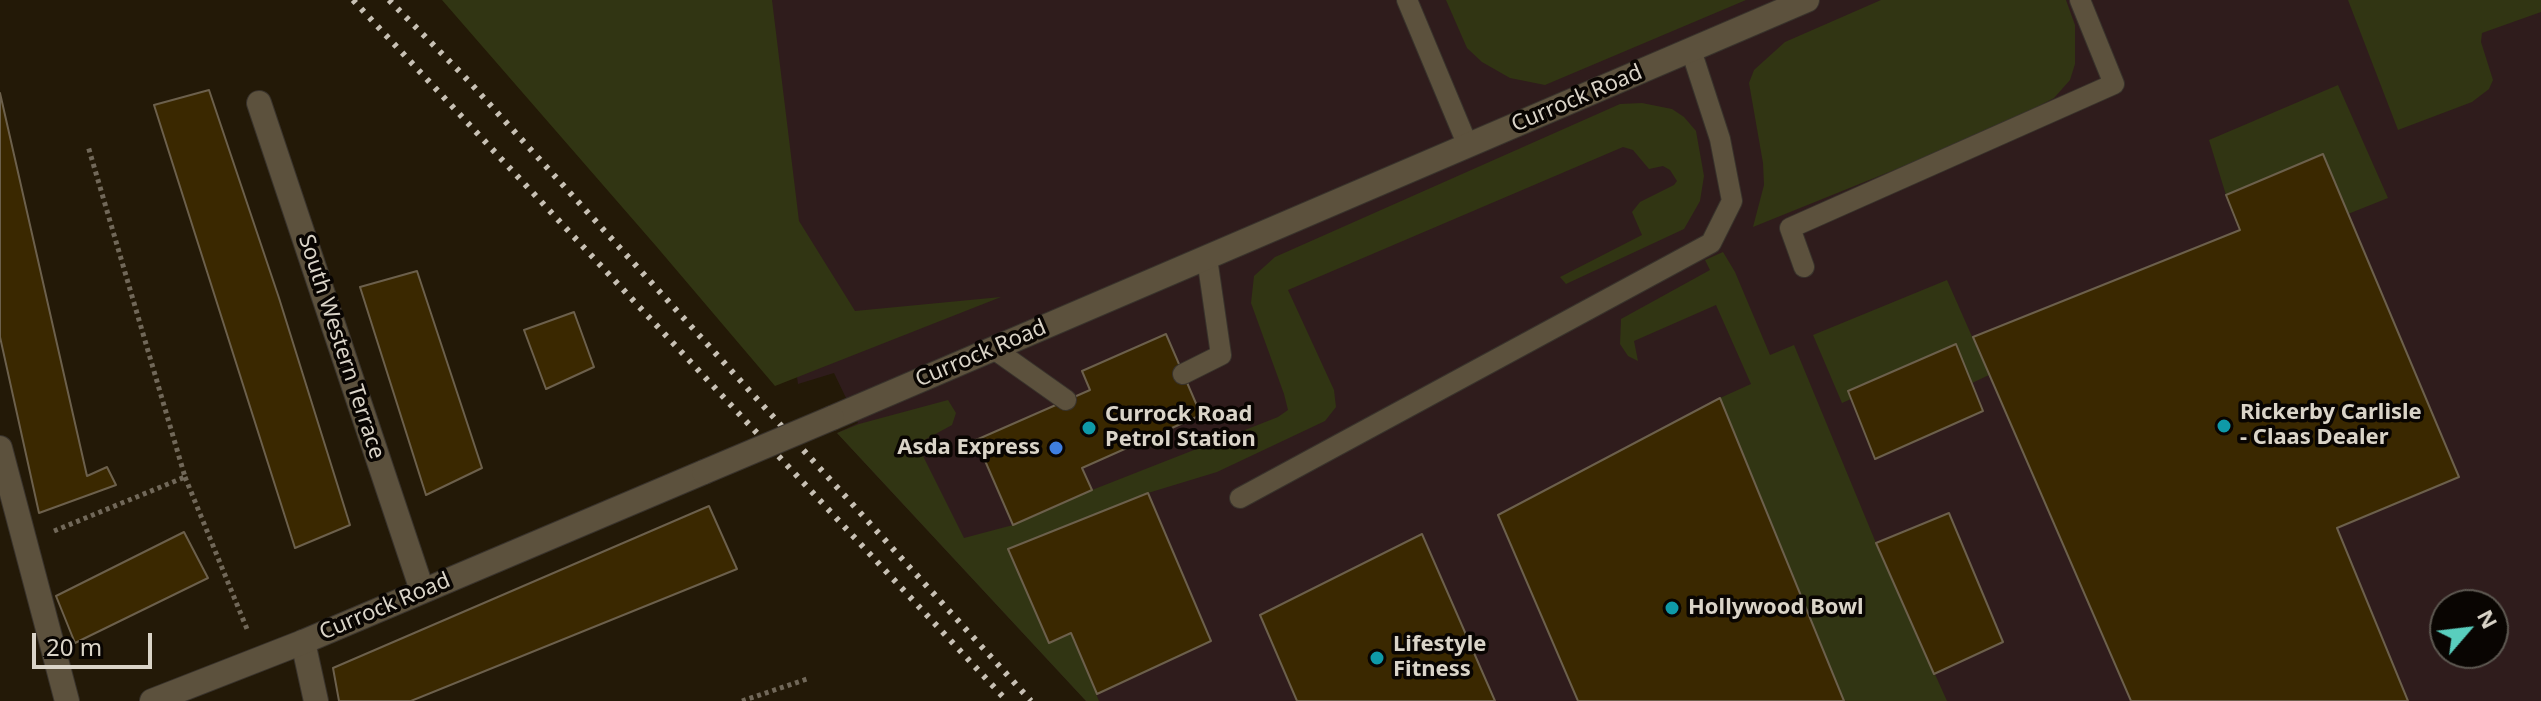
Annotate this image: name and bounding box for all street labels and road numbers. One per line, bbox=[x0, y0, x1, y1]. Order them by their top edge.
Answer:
street label: Currock Road bbox=[1508, 60, 1646, 138]
street label: South Western Terrace bbox=[292, 232, 390, 462]
street label: Currock Road bbox=[912, 315, 1050, 393]
street label: Currock Road bbox=[316, 568, 454, 646]

